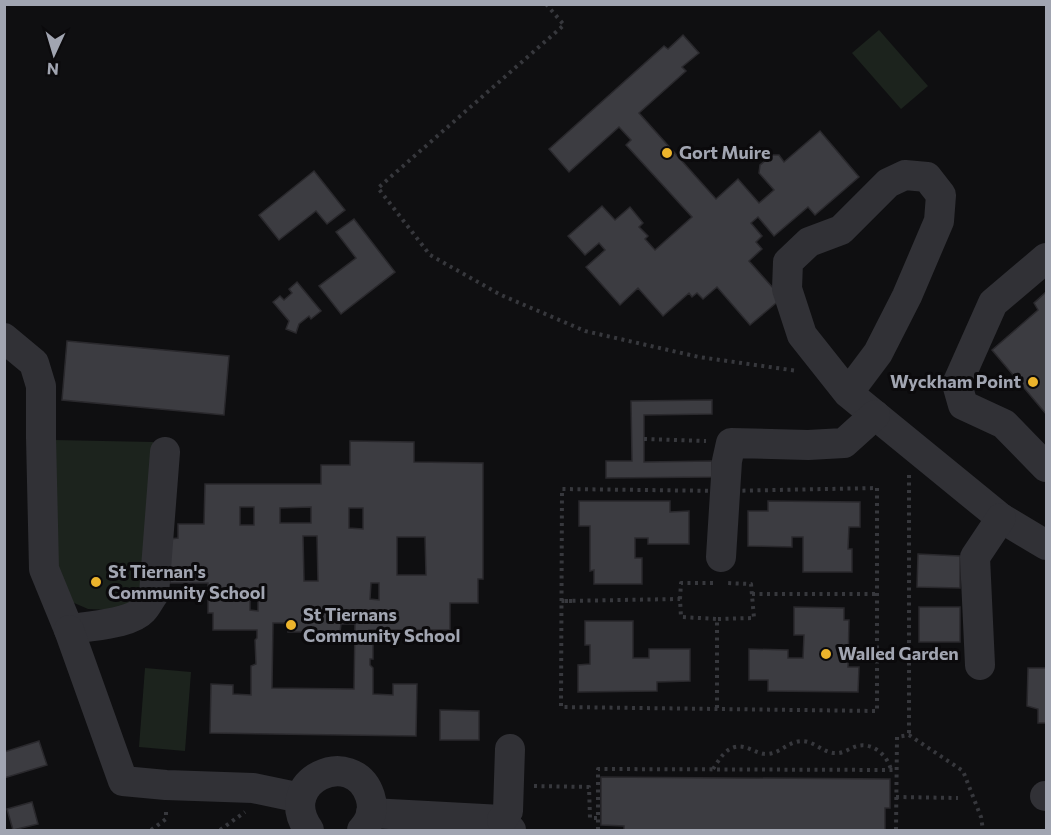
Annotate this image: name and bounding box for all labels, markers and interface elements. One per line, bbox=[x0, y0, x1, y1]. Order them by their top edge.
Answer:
north arrow bbox=[24, 24, 84, 84]
text: N bbox=[46, 60, 60, 79]
place label: Gort Muire bbox=[679, 141, 771, 163]
marker: Gort Muire bbox=[660, 146, 674, 160]
place label: Wyckham Point bbox=[890, 370, 1021, 392]
marker: Wyckham Point bbox=[1026, 375, 1040, 389]
place label: St Tiernan's Community School bbox=[108, 560, 265, 603]
marker: St Tiernan's Community School bbox=[89, 575, 103, 589]
place label: St Tiernans Community School bbox=[303, 603, 460, 646]
marker: St Tiernans Community School bbox=[284, 618, 298, 632]
place label: Walled Garden bbox=[838, 642, 959, 664]
marker: Walled Garden bbox=[819, 647, 833, 661]

